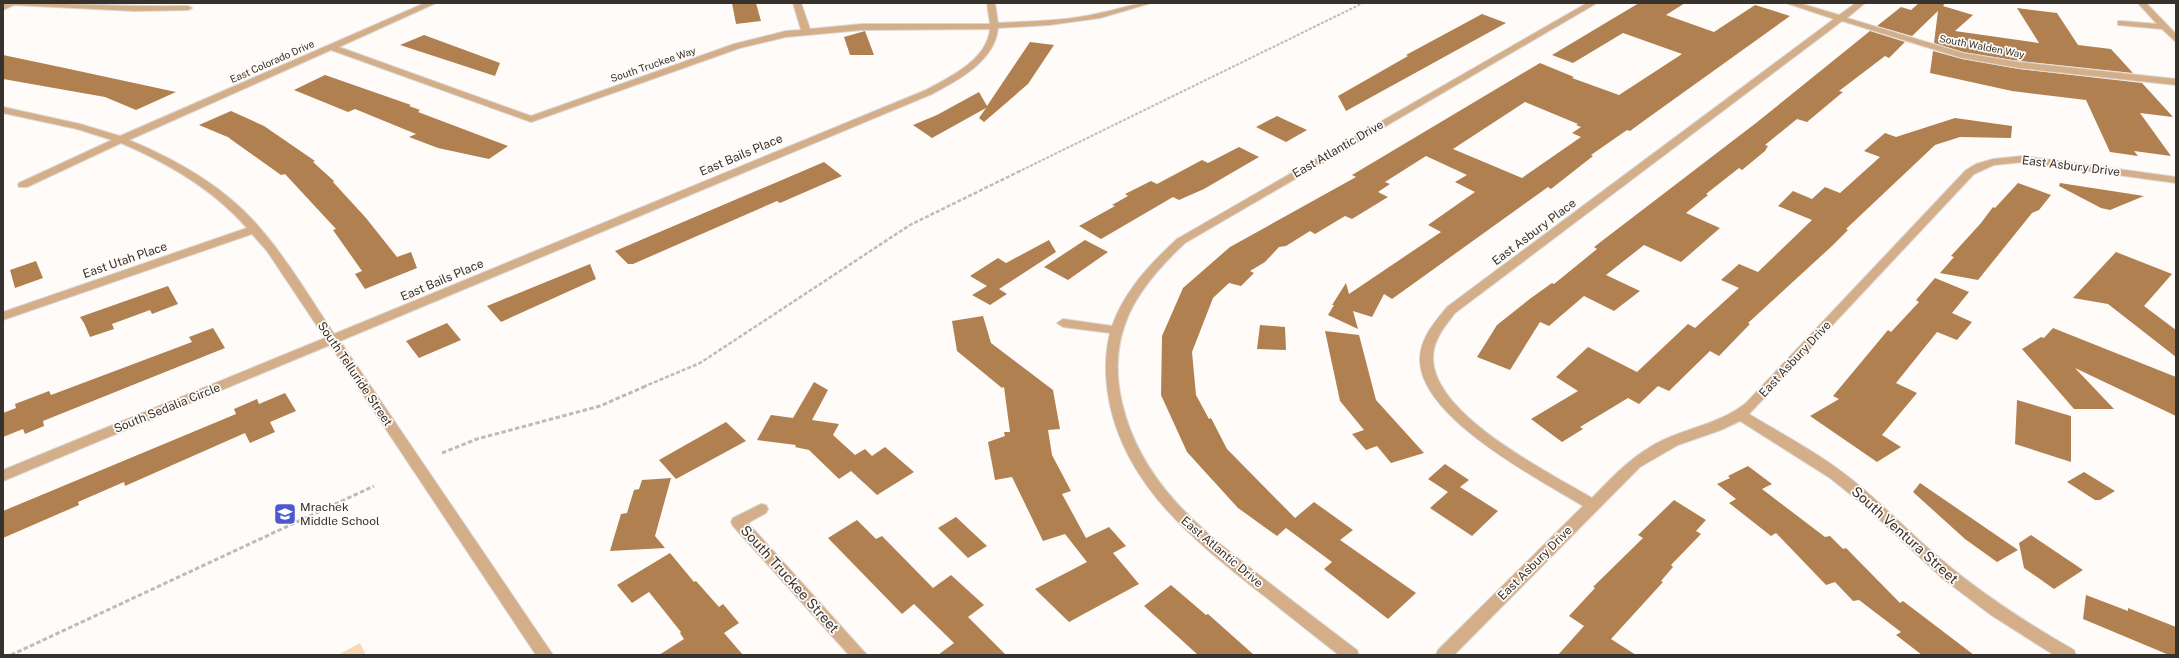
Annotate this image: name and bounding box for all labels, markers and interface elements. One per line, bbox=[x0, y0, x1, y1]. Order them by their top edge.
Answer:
street label: South Walden Way bbox=[1938, 32, 2026, 60]
street label: East Colorado Drive bbox=[228, 37, 316, 85]
street label: South Truckee Way bbox=[609, 44, 698, 84]
street label: East Atlantic Drive bbox=[1290, 117, 1386, 181]
street label: East Bails Place bbox=[697, 131, 785, 179]
street label: East Asbury Drive bbox=[2021, 153, 2121, 179]
street label: East Asbury Place bbox=[1489, 196, 1579, 268]
street label: East Utah Place bbox=[81, 239, 169, 281]
street label: East Bails Place bbox=[398, 256, 486, 304]
street label: East Asbury Drive bbox=[1756, 318, 1834, 400]
street label: South Telluride Street bbox=[315, 319, 395, 429]
street label: South Sedalia Circle bbox=[112, 380, 222, 436]
street label: South Ventura Street bbox=[1849, 483, 1961, 587]
place label: Mrachek Middle School bbox=[300, 500, 380, 528]
school or university icon: Mrachek Middle School bbox=[272, 501, 298, 527]
street label: East Atlantic Drive bbox=[1178, 514, 1266, 590]
street label: South Truckee Street bbox=[738, 522, 842, 636]
street label: East Asbury Drive bbox=[1495, 523, 1575, 603]

